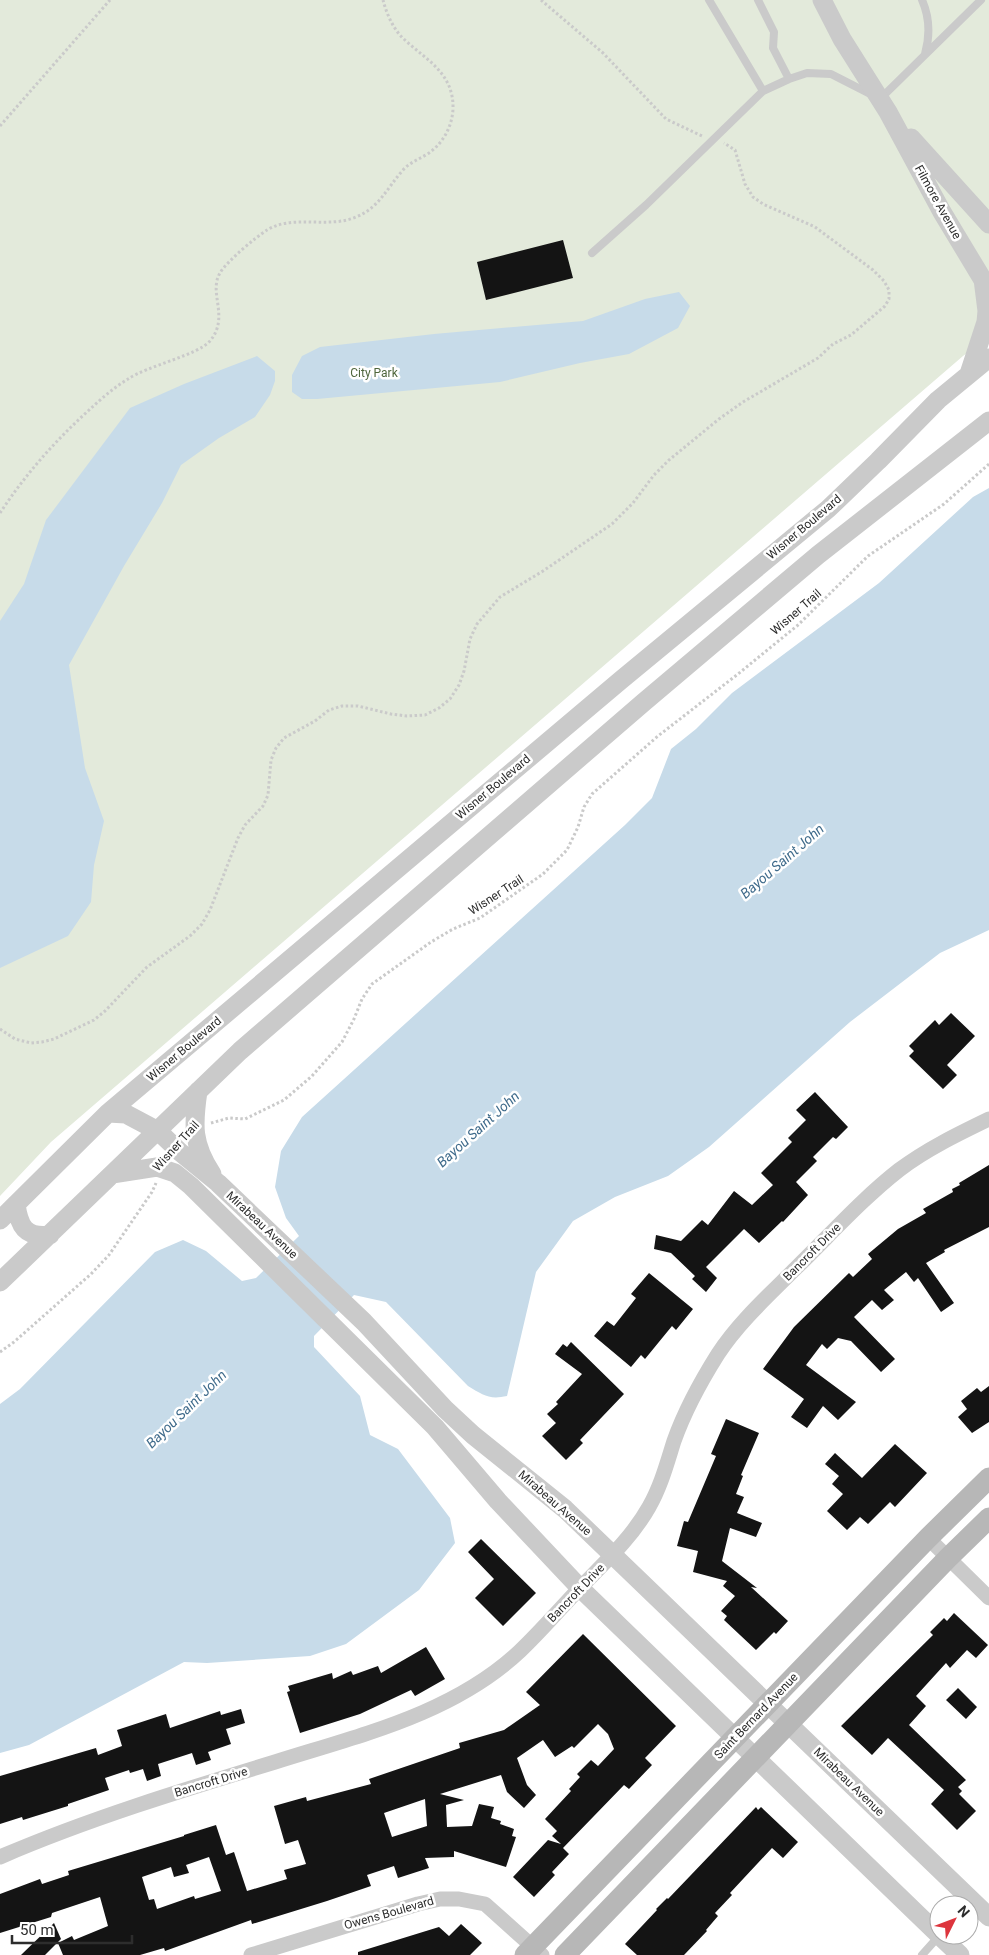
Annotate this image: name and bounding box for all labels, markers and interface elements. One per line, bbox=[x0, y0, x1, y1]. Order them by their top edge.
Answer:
street label: Filmore Avenue bbox=[912, 163, 964, 241]
park label: City Park bbox=[350, 366, 399, 380]
street label: Wisner Boulevard bbox=[764, 492, 844, 562]
street label: Wisner Trail bbox=[768, 586, 824, 638]
street label: Wisner Boulevard bbox=[453, 752, 533, 822]
water label: Bayou Saint John bbox=[737, 820, 827, 902]
street label: Wisner Trail bbox=[466, 872, 526, 918]
street label: Wisner Boulevard bbox=[144, 1014, 224, 1084]
water label: Bayou Saint John bbox=[434, 1088, 522, 1170]
street label: Wisner Trail bbox=[150, 1118, 202, 1174]
street label: Mirabeau Avenue bbox=[224, 1188, 300, 1262]
street label: Bancroft Drive bbox=[780, 1220, 844, 1284]
water label: Bayou Saint John bbox=[143, 1367, 229, 1451]
street label: Mirabeau Avenue bbox=[516, 1467, 594, 1539]
street label: Bancroft Drive bbox=[545, 1561, 607, 1625]
street label: Saint Bernard Avenue bbox=[711, 1670, 801, 1762]
street label: Mirabeau Avenue bbox=[811, 1745, 887, 1819]
street label: Bancroft Drive bbox=[173, 1764, 249, 1800]
street label: Owens Boulevard bbox=[343, 1894, 435, 1932]
north arrow bbox=[929, 1895, 979, 1945]
text: N bbox=[954, 1902, 973, 1920]
scale bar bbox=[12, 1912, 132, 1944]
text: 50 m bbox=[20, 1921, 54, 1939]

